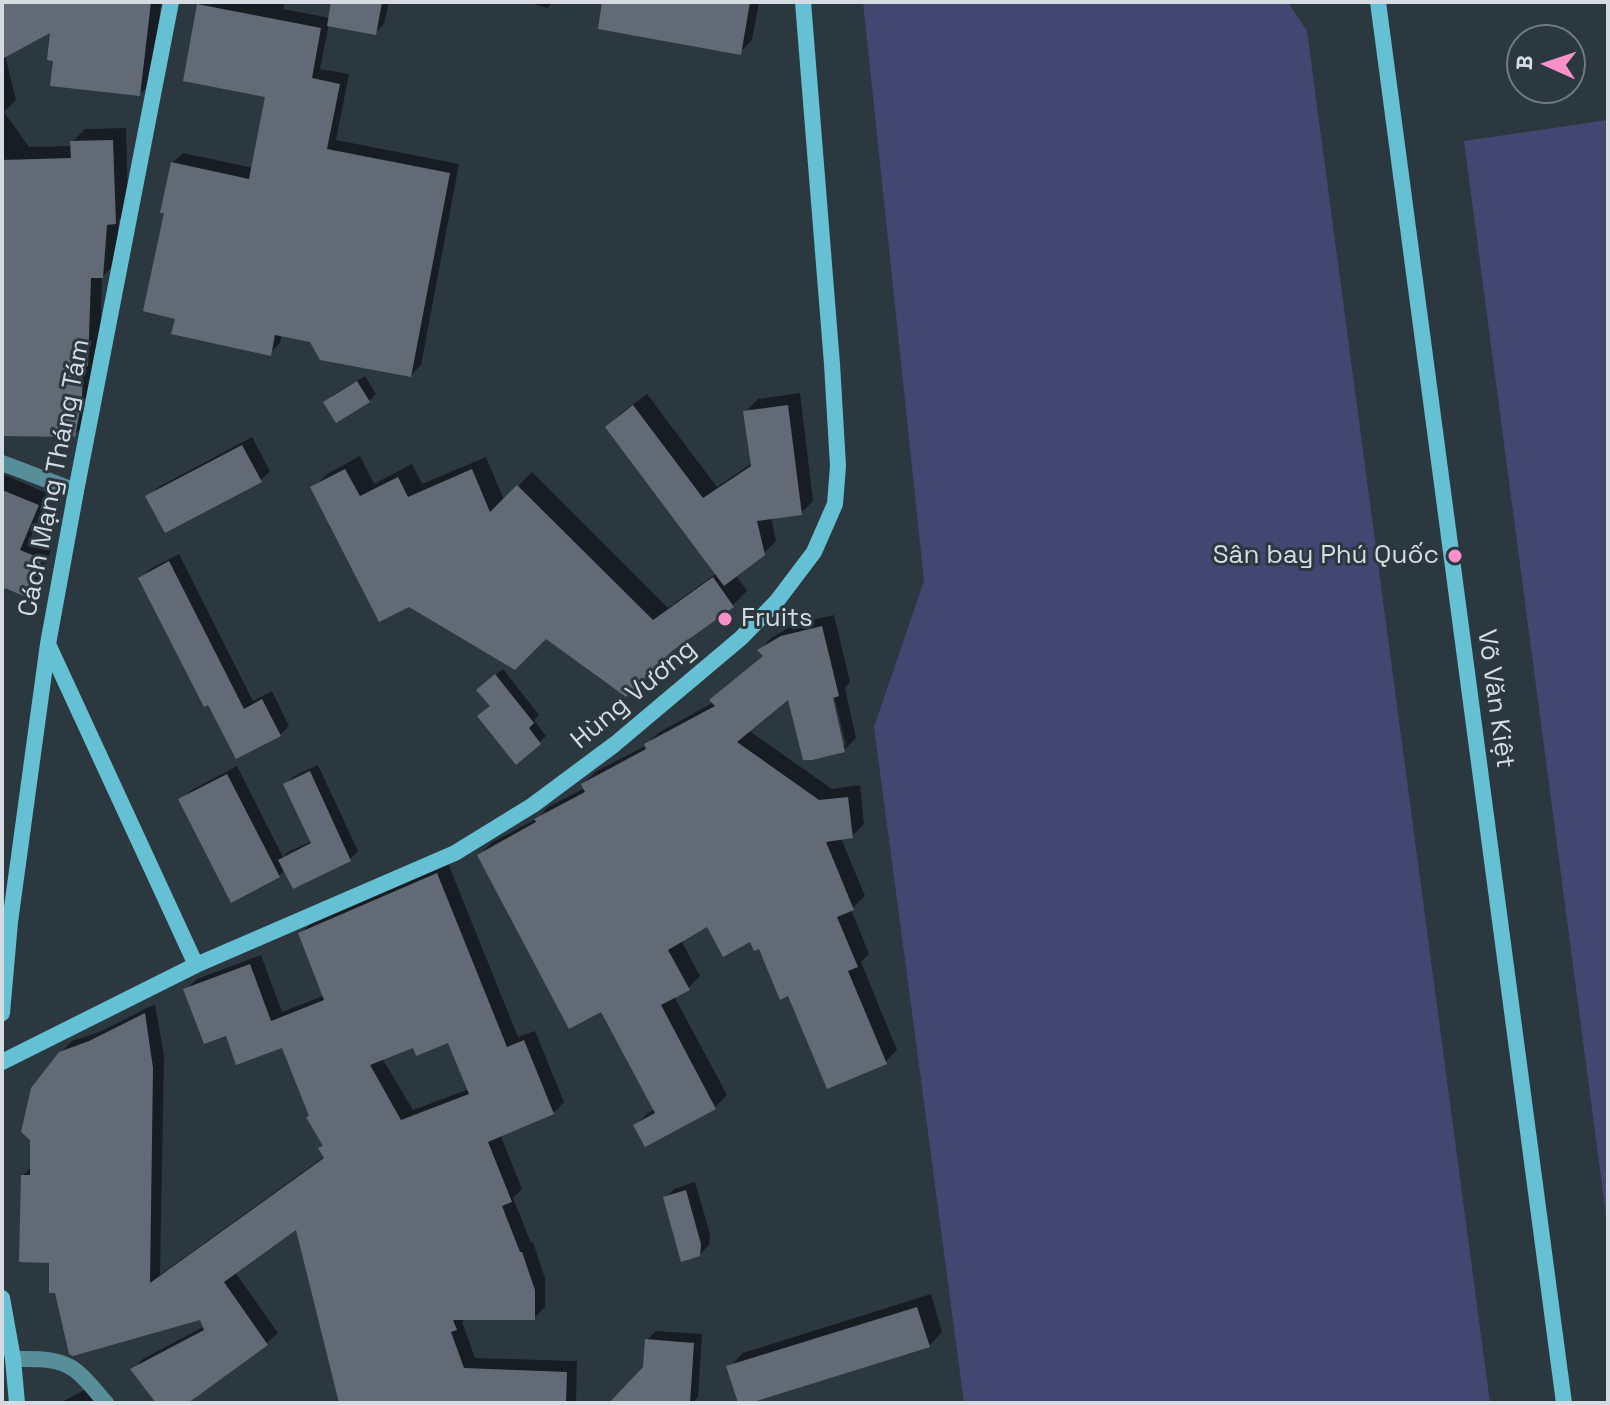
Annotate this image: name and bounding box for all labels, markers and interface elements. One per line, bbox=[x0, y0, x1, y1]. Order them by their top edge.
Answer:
north arrow bbox=[1506, 24, 1586, 104]
text: B bbox=[1510, 55, 1538, 71]
street label: Cách Mạng Tháng Tám bbox=[13, 337, 97, 619]
place label: Sân bay Phú Quốc bbox=[1213, 540, 1439, 572]
marker: Sân bay Phú Quốc bbox=[1446, 547, 1464, 565]
place label: Fruits bbox=[741, 603, 813, 635]
marker: Fruits bbox=[716, 610, 734, 628]
street label: Võ Văn Kiệt bbox=[1470, 628, 1520, 770]
street label: Hùng Vương bbox=[565, 634, 703, 756]

